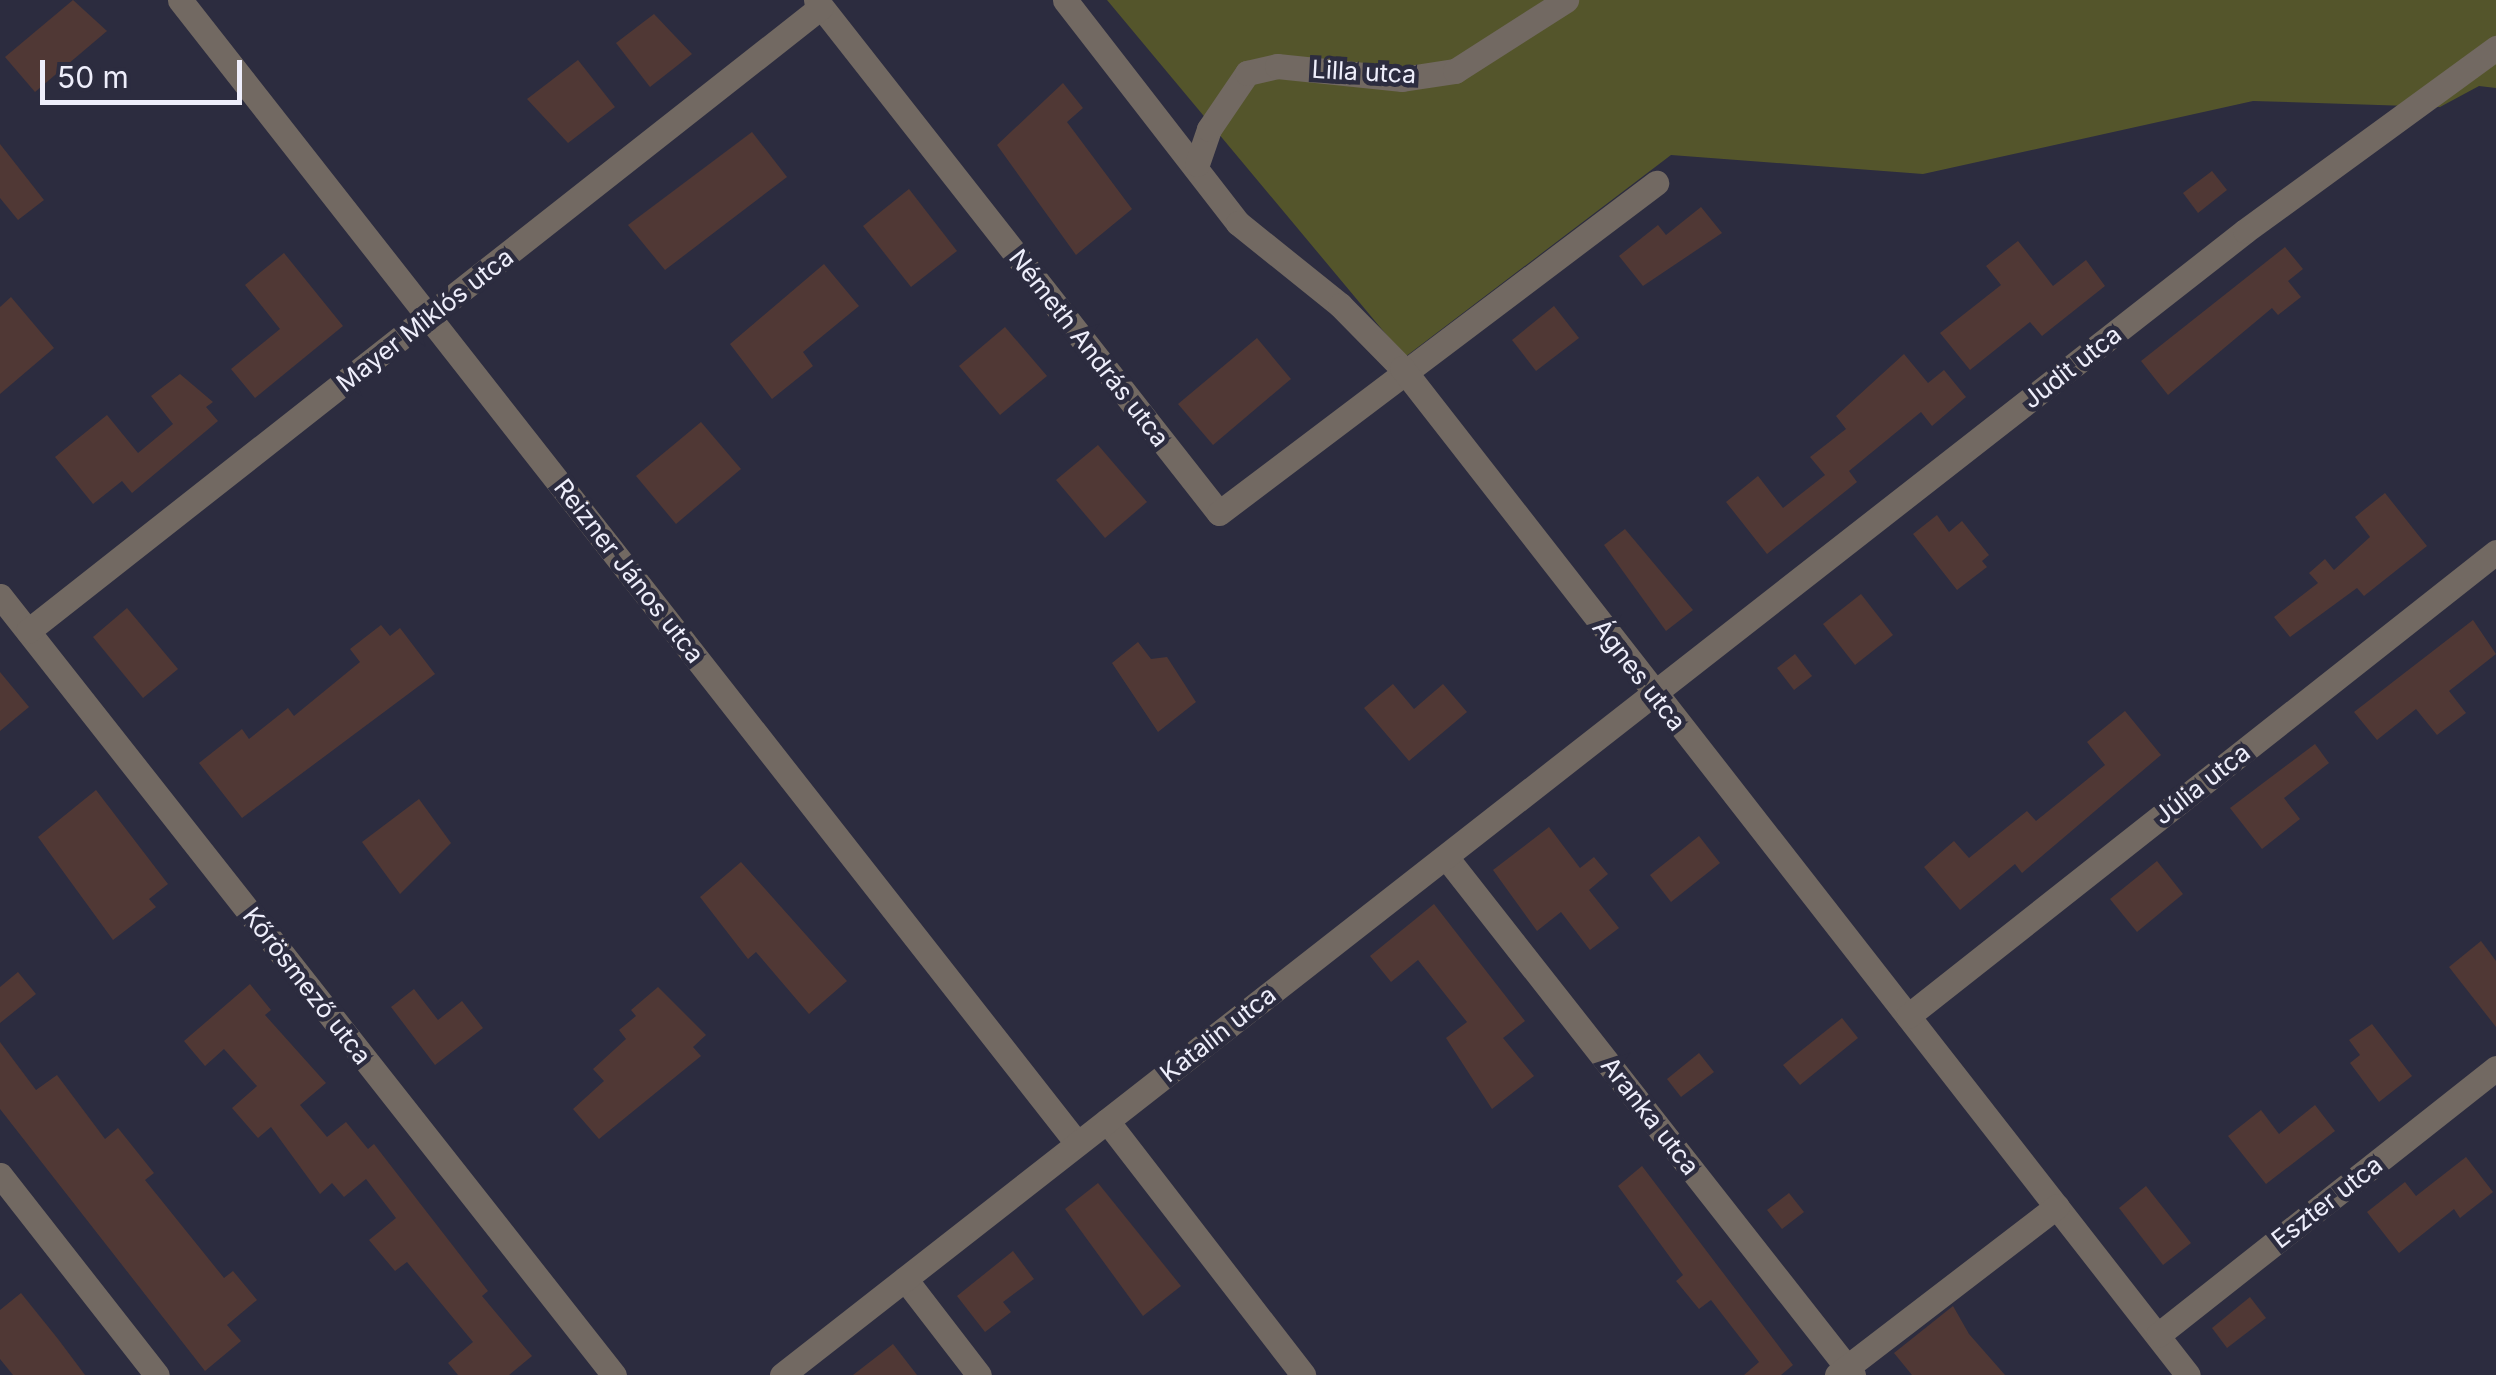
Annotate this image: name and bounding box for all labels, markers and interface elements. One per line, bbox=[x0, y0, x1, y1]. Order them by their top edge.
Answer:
scale bar bbox=[45, 40, 248, 102]
street label: Lilla utca bbox=[1311, 54, 1417, 90]
text: 50 m bbox=[57, 59, 129, 95]
street label: Mayer Miklós utca bbox=[331, 242, 519, 398]
street label: Németh András utca bbox=[1003, 243, 1175, 453]
street label: Judit utca bbox=[2017, 319, 2127, 415]
street label: Reizner János utca bbox=[548, 473, 710, 669]
street label: Ágnes utca bbox=[1586, 613, 1692, 737]
street label: Júlia utca bbox=[2148, 737, 2256, 831]
street label: Kőrösmező utca bbox=[236, 902, 378, 1070]
street label: Katalin utca bbox=[1154, 980, 1282, 1088]
street label: Aranka utca bbox=[1595, 1051, 1705, 1181]
street label: Eszter utca bbox=[2266, 1149, 2388, 1255]

